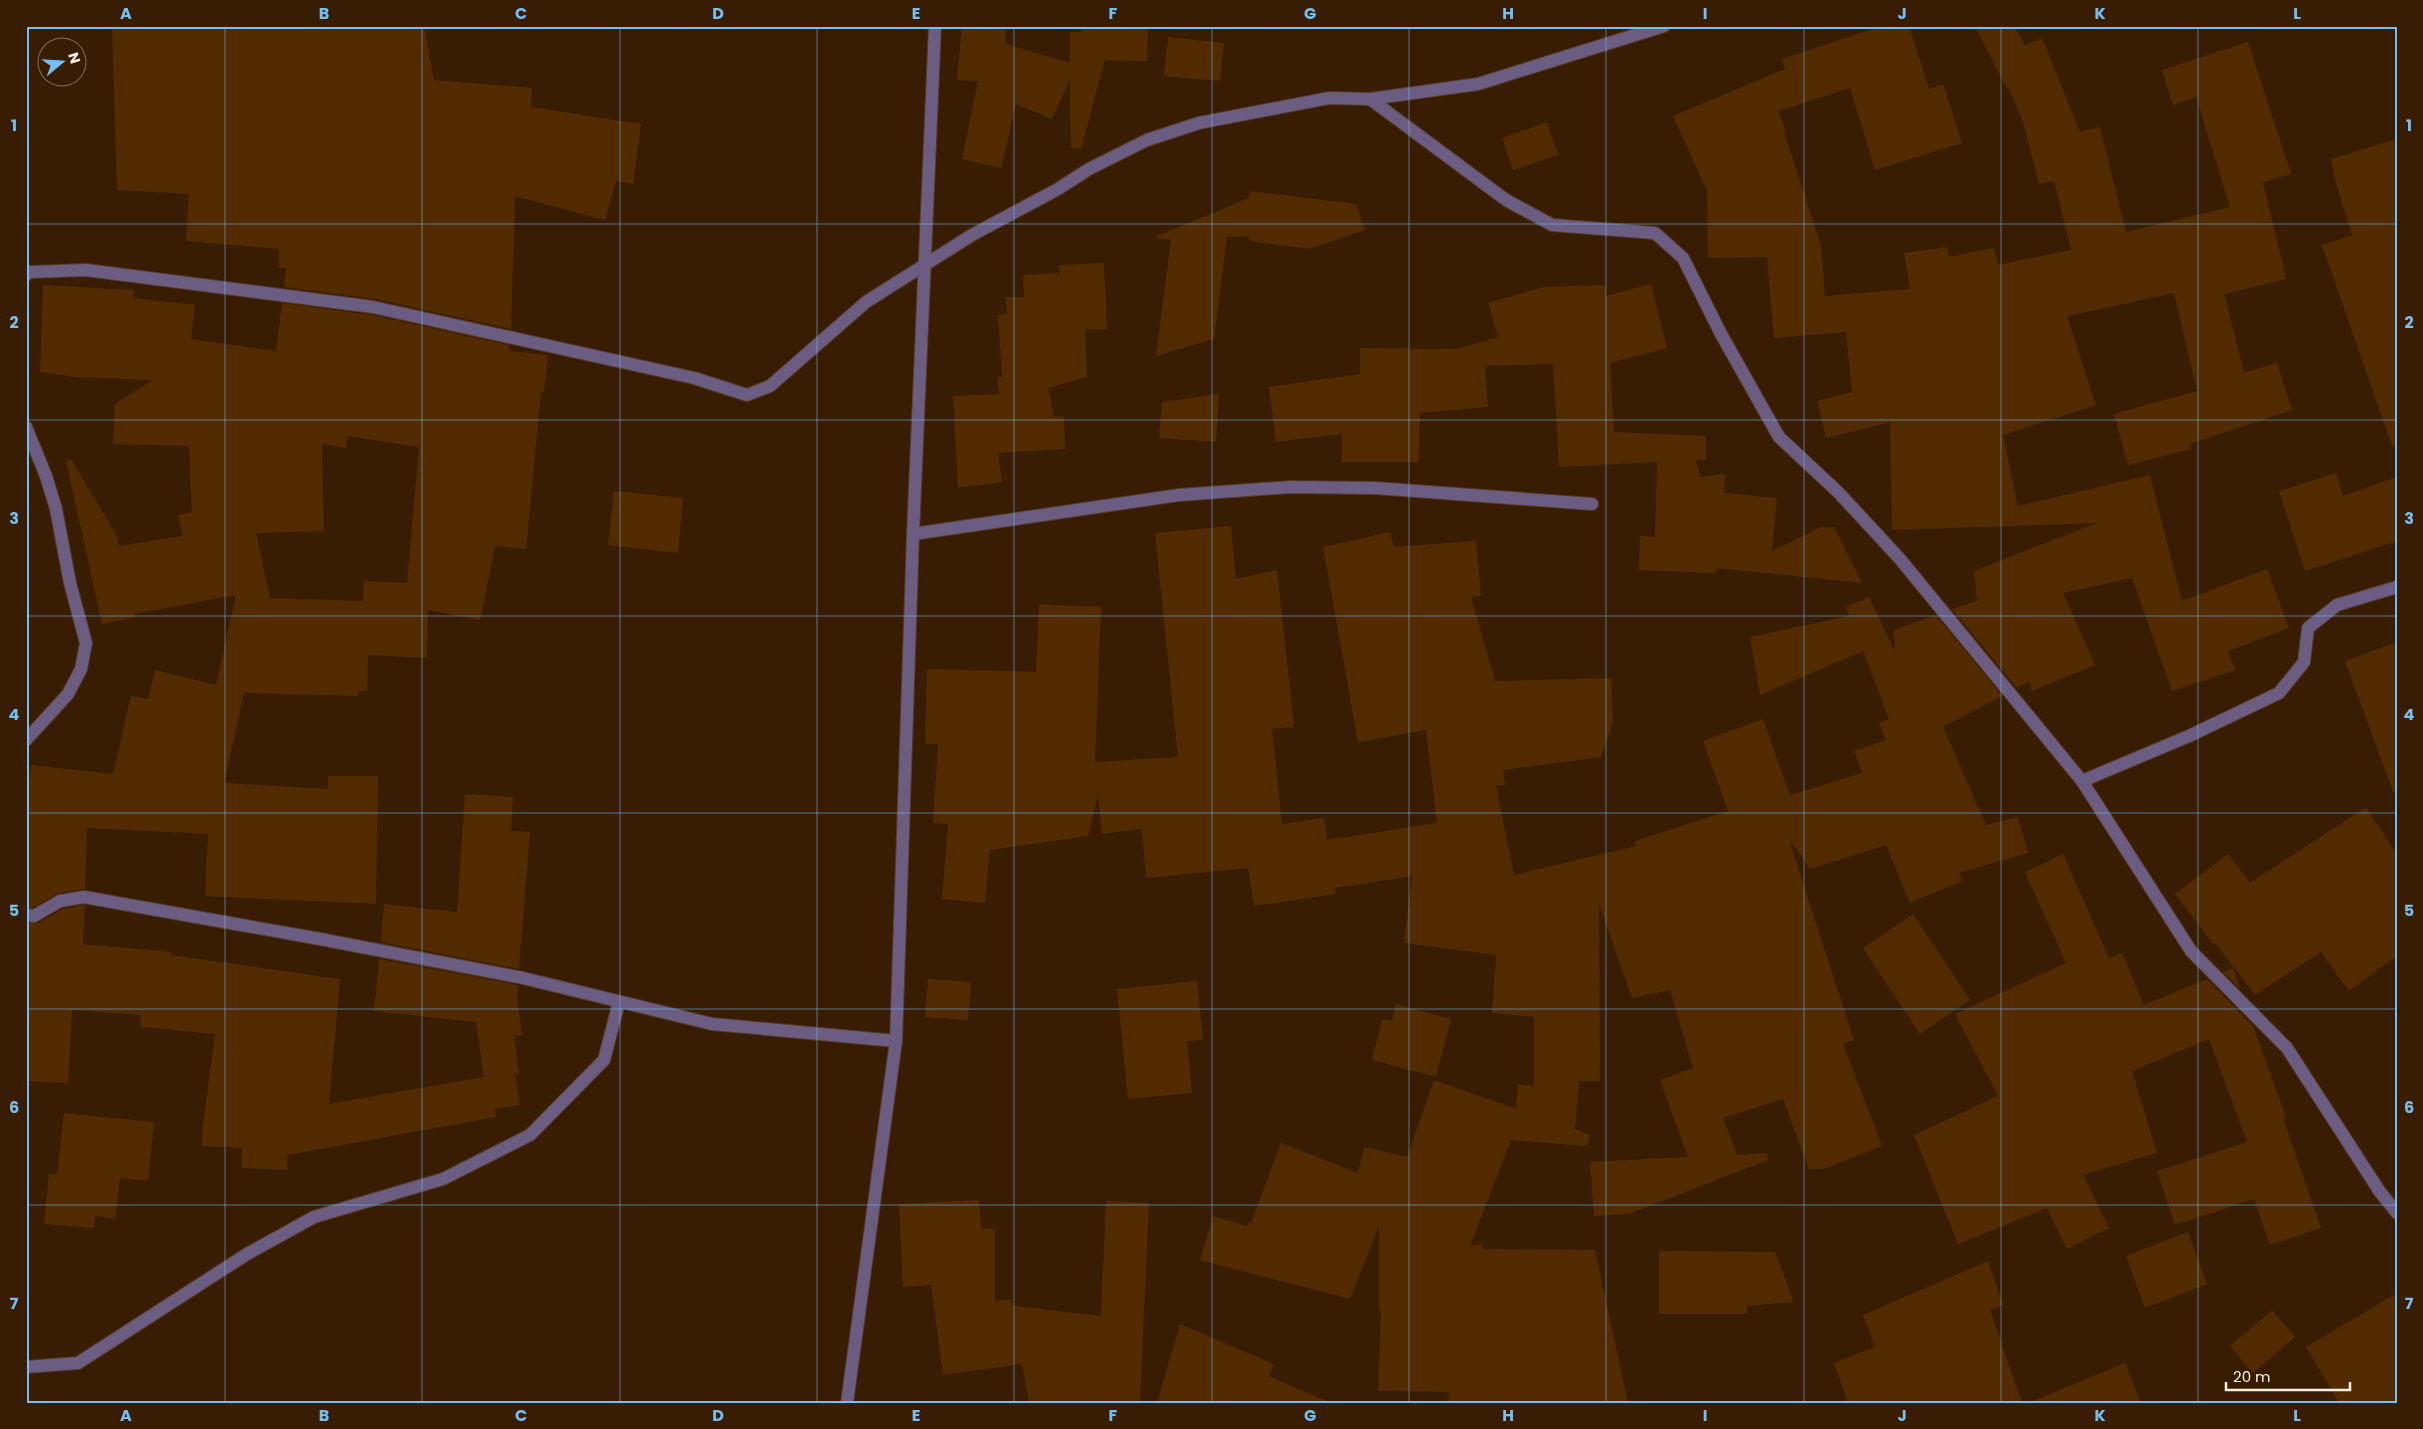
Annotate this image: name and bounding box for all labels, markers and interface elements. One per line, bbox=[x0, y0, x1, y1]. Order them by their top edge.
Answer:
text: A bbox=[120, 2, 132, 25]
text: B bbox=[319, 2, 329, 25]
text: C bbox=[515, 2, 527, 25]
text: D bbox=[712, 2, 724, 25]
text: E bbox=[912, 2, 920, 25]
text: F bbox=[1109, 2, 1118, 25]
text: G bbox=[1304, 2, 1316, 25]
text: H bbox=[1502, 2, 1514, 25]
text: I bbox=[1703, 2, 1707, 25]
text: J bbox=[1897, 2, 1907, 25]
text: K bbox=[2094, 2, 2106, 25]
text: L bbox=[2293, 2, 2301, 25]
north arrow bbox=[38, 38, 88, 88]
text: N bbox=[63, 50, 86, 66]
text: 1 bbox=[11, 114, 17, 137]
text: 1 bbox=[2406, 114, 2412, 137]
text: 2 bbox=[9, 311, 19, 334]
text: 2 bbox=[2404, 311, 2414, 334]
text: 3 bbox=[9, 507, 19, 530]
text: 3 bbox=[2404, 507, 2414, 530]
text: 4 bbox=[9, 703, 20, 726]
text: 4 bbox=[2404, 703, 2415, 726]
text: 5 bbox=[9, 899, 19, 922]
text: 5 bbox=[2404, 899, 2414, 922]
text: 6 bbox=[9, 1096, 19, 1119]
text: 6 bbox=[2404, 1096, 2414, 1119]
text: 7 bbox=[10, 1292, 19, 1315]
text: 7 bbox=[2405, 1292, 2414, 1315]
scale bar bbox=[2226, 1359, 2349, 1391]
text: 20 m bbox=[2233, 1366, 2271, 1387]
text: A bbox=[120, 1404, 132, 1427]
text: B bbox=[319, 1404, 329, 1427]
text: C bbox=[515, 1404, 527, 1427]
text: D bbox=[712, 1404, 724, 1427]
text: E bbox=[912, 1404, 920, 1427]
text: F bbox=[1109, 1404, 1118, 1427]
text: G bbox=[1304, 1404, 1316, 1427]
text: H bbox=[1502, 1404, 1514, 1427]
text: I bbox=[1703, 1404, 1707, 1427]
text: J bbox=[1897, 1404, 1907, 1427]
text: K bbox=[2094, 1404, 2106, 1427]
text: L bbox=[2293, 1404, 2301, 1427]

